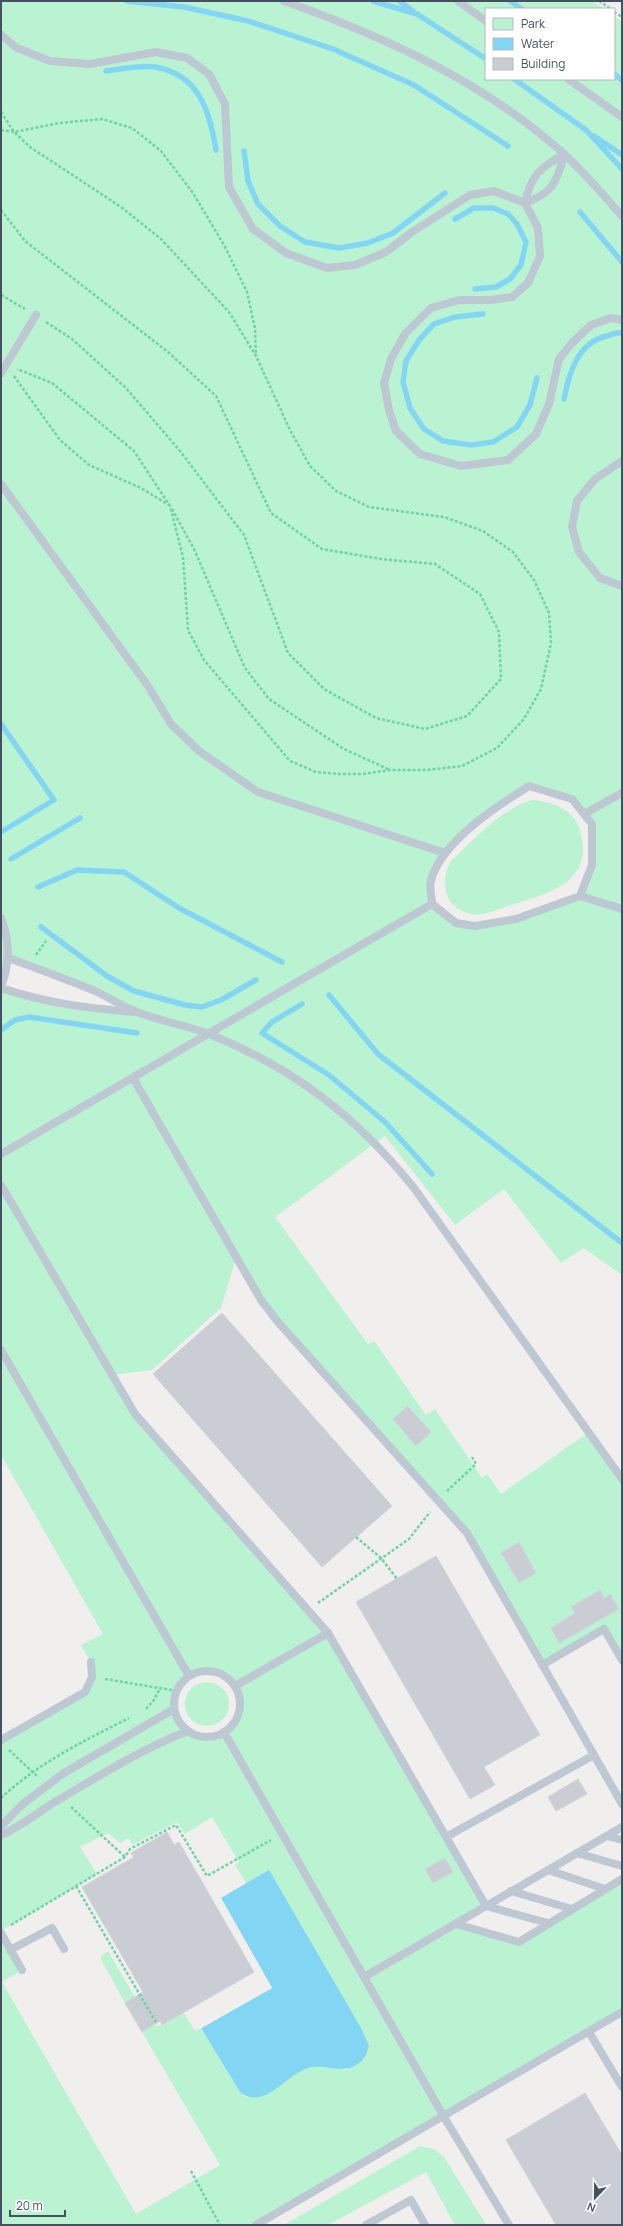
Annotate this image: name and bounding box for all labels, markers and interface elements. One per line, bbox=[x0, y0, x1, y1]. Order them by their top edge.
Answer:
legend bbox=[485, 8, 615, 80]
text: Park bbox=[521, 15, 546, 32]
text: Water bbox=[521, 35, 555, 52]
text: Building bbox=[521, 55, 565, 72]
north arrow bbox=[575, 2178, 615, 2218]
scale bar bbox=[10, 2192, 65, 2218]
text: 20 m bbox=[16, 2197, 43, 2214]
text: N bbox=[585, 2199, 598, 2216]

